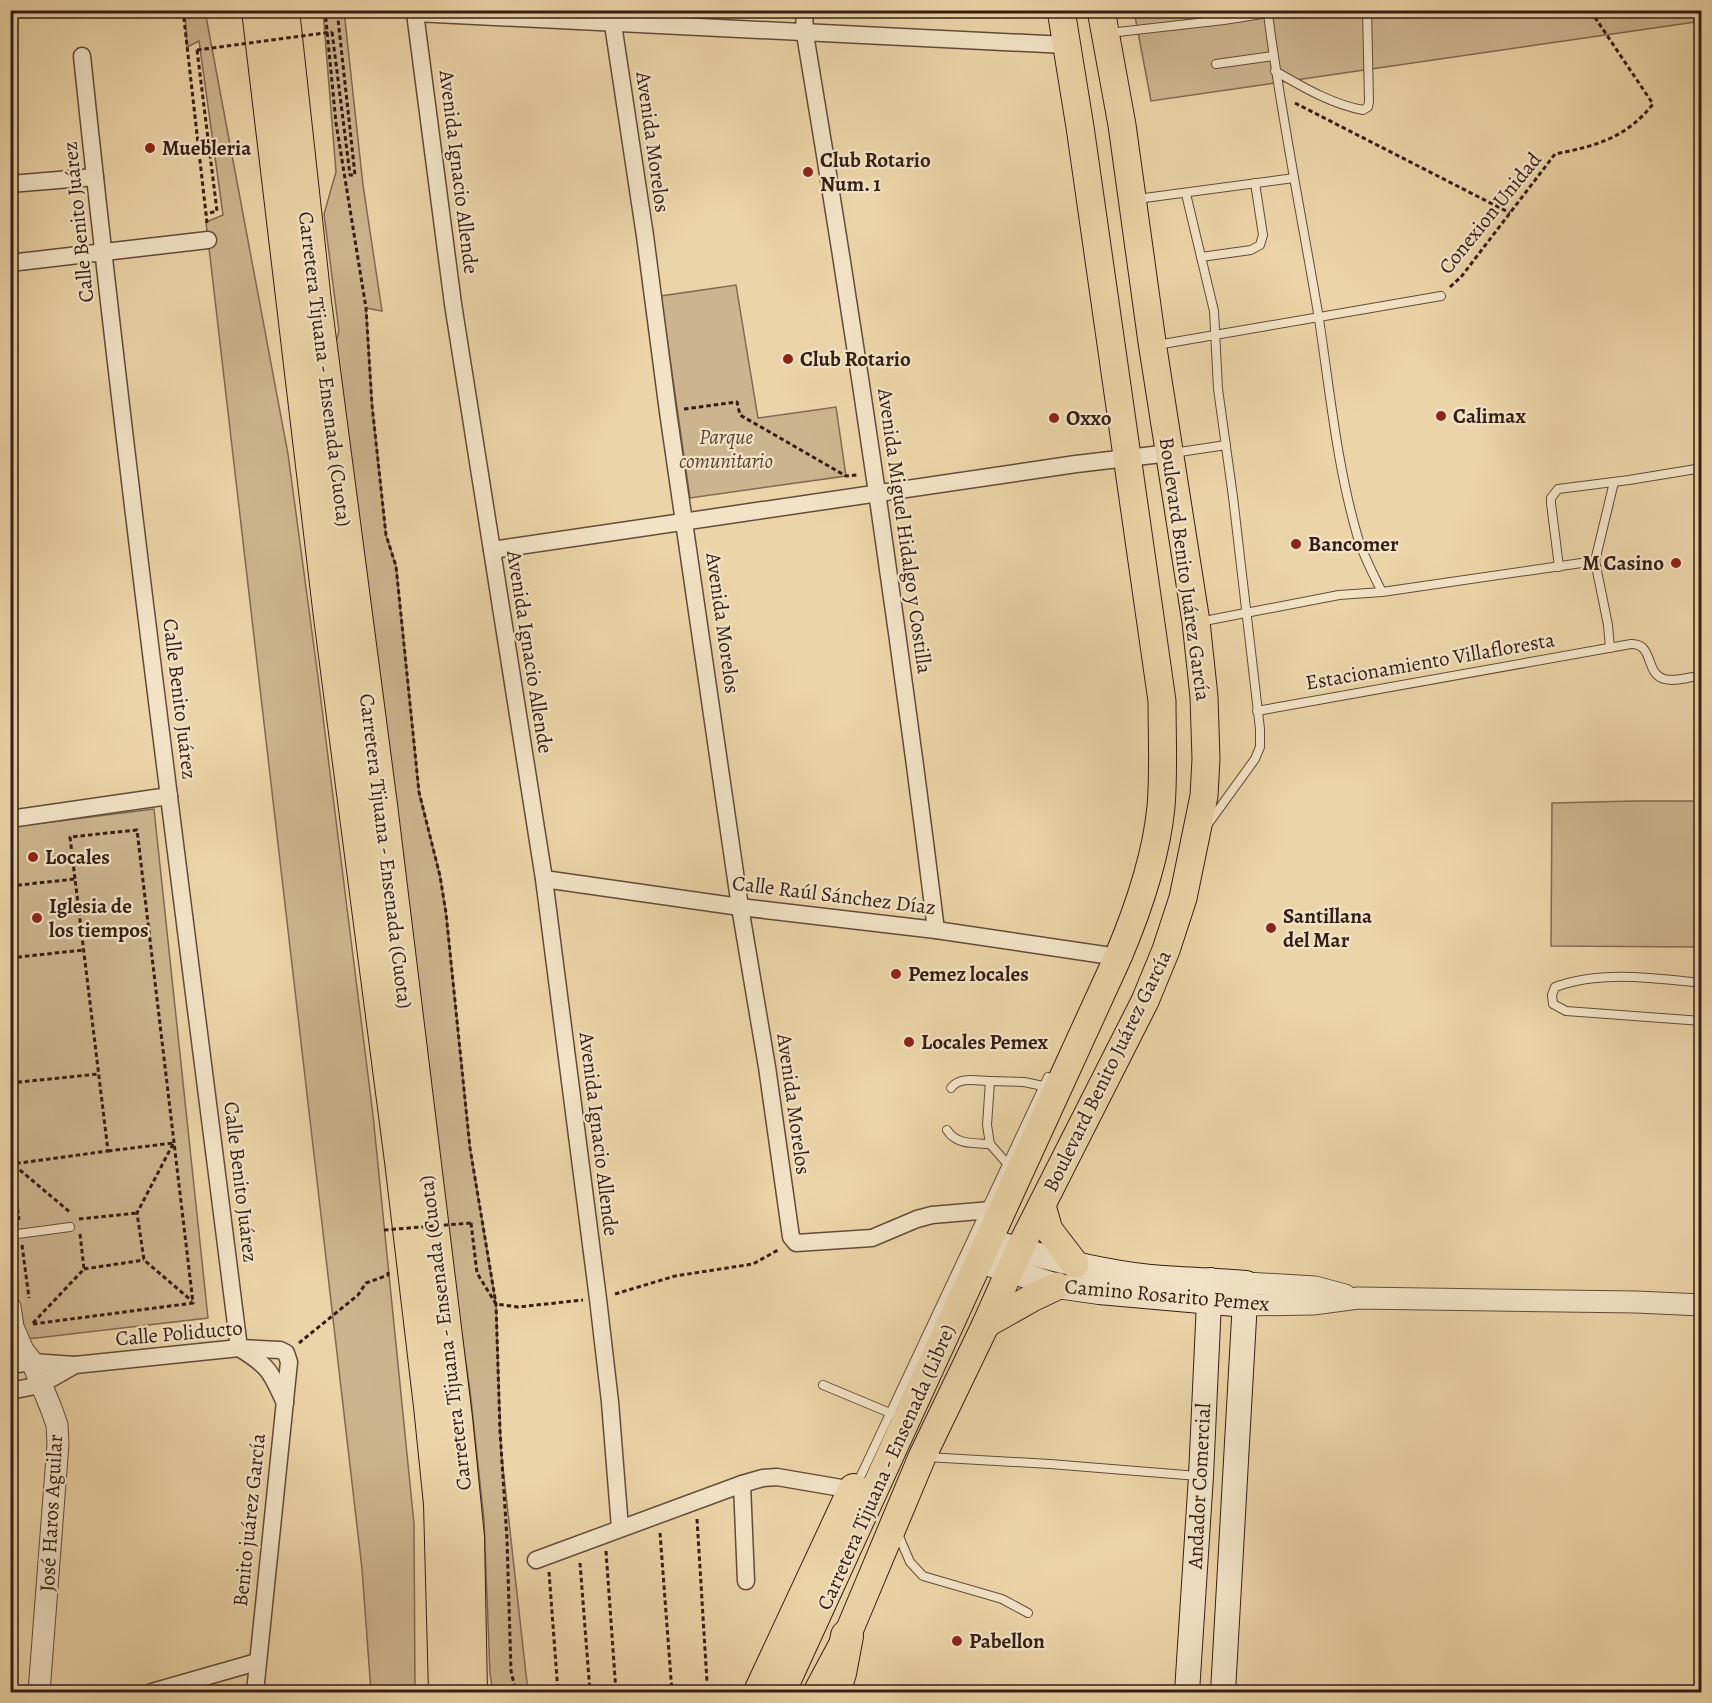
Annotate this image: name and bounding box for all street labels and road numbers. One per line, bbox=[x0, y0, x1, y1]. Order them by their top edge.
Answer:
street label: Avenida Ignacio Allende bbox=[432, 68, 485, 275]
street label: Avenida Morelos bbox=[629, 69, 677, 214]
street label: Calle Benito Juárez bbox=[56, 140, 100, 304]
street label: Conexion Unidad bbox=[1432, 146, 1548, 280]
street label: Carretera Tijuana - Ensenada (Cuota) bbox=[292, 210, 358, 528]
street label: Avenida Miguel Hidalgo y Costilla bbox=[871, 386, 939, 676]
street label: Boulevard Benito Juárez García bbox=[1153, 435, 1217, 703]
street label: Avenida Ignacio Allende bbox=[500, 548, 560, 755]
street label: Avenida Morelos bbox=[699, 550, 747, 695]
street label: Calle Benito Juárez bbox=[156, 617, 204, 781]
street label: Estacionamiento Villafloresta bbox=[1303, 625, 1557, 697]
street label: Carretera Tijuana - Ensenada (Cuota) bbox=[353, 692, 419, 1010]
street label: Calle Raúl Sánchez Díaz bbox=[731, 869, 937, 921]
street label: Boulevard Benito Juárez García bbox=[1036, 945, 1178, 1197]
street label: Avenida Ignacio Allende bbox=[572, 1030, 625, 1237]
street label: Avenida Morelos bbox=[770, 1031, 818, 1176]
street label: Calle Benito Juárez bbox=[217, 1100, 265, 1264]
street label: Carretera Tijuana - Ensenada (Cuota) bbox=[412, 1174, 478, 1492]
street label: Camino Rosarito Pemex bbox=[1064, 1272, 1271, 1318]
street label: Calle Poliducto bbox=[114, 1313, 244, 1353]
street label: Carretera Tijuana - Ensenada (Libre) bbox=[810, 1320, 962, 1614]
street label: Andador Comercial bbox=[1181, 1402, 1217, 1571]
street label: Benito juárez García bbox=[226, 1432, 272, 1608]
street label: José Haros Aguilar bbox=[33, 1434, 69, 1592]

